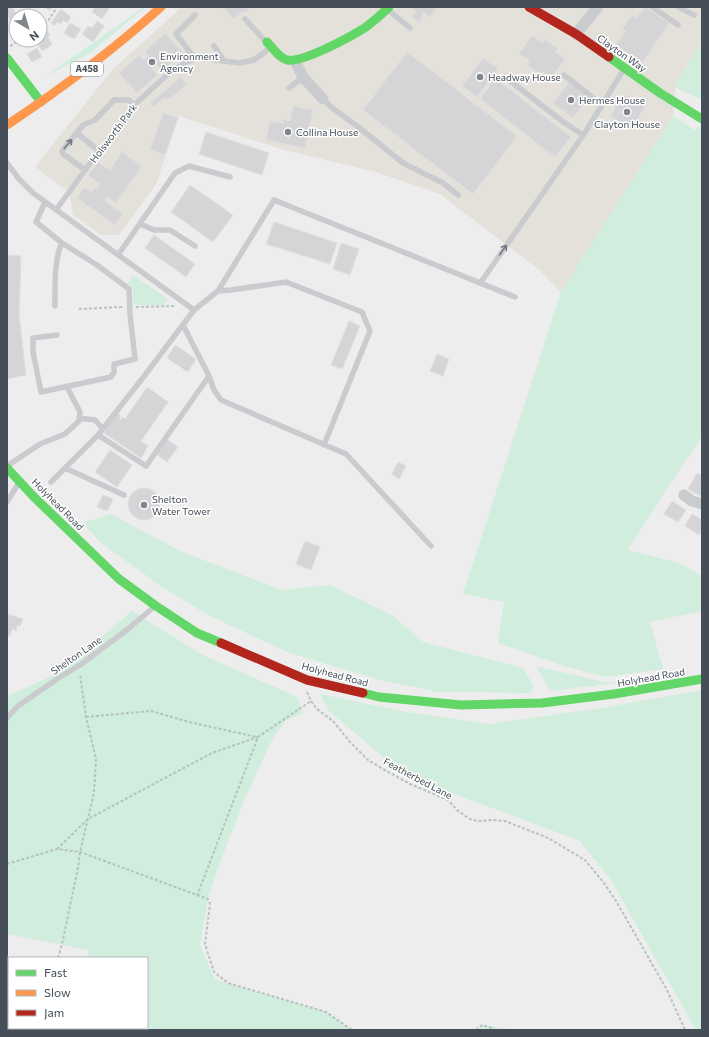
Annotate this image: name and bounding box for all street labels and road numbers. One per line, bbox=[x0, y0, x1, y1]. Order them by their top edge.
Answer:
street label: Clayton Way bbox=[595, 32, 649, 74]
road number: A458 bbox=[71, 62, 103, 76]
street label: Holsworth Park bbox=[87, 101, 139, 165]
street label: Holyhead Road bbox=[30, 476, 87, 533]
street label: Shelton Lane bbox=[48, 633, 104, 677]
street label: Holyhead Road bbox=[300, 659, 370, 689]
street label: Holyhead Road bbox=[616, 665, 686, 689]
street label: Featherbed Lane bbox=[382, 755, 454, 801]

